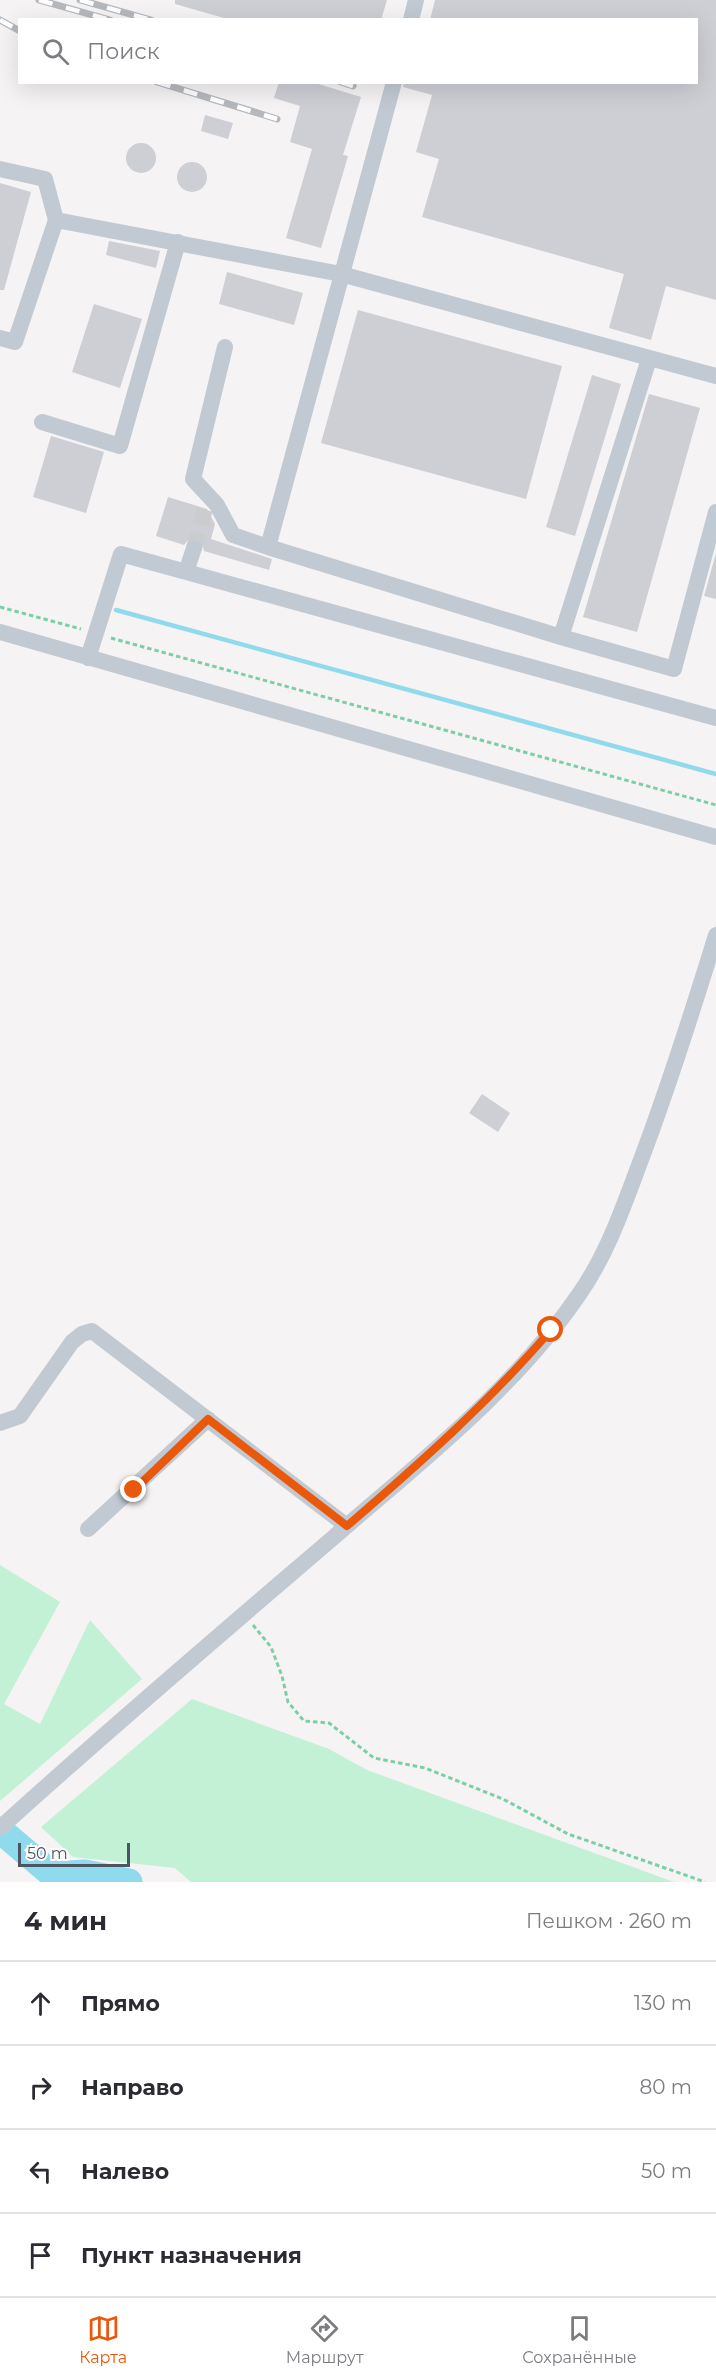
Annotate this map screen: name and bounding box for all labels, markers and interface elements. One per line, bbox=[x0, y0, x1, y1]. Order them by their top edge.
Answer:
search box bbox=[18, 18, 698, 84]
icon: search bbox=[39, 35, 72, 68]
text: Поиск bbox=[87, 38, 159, 65]
route start bbox=[537, 1316, 563, 1342]
route end bbox=[120, 1476, 146, 1502]
scale bar bbox=[18, 1840, 130, 1868]
text: 50 m bbox=[27, 1844, 68, 1863]
text: 4 мин bbox=[24, 1905, 107, 1937]
text: Пешком · 260 m bbox=[526, 1909, 692, 1933]
icon: ahead bbox=[24, 1987, 57, 2020]
text: Прямо bbox=[81, 1990, 160, 2017]
text: 130 m bbox=[634, 1991, 692, 2015]
icon: right bbox=[24, 2071, 57, 2104]
text: Направо bbox=[81, 2074, 184, 2101]
text: 80 m bbox=[640, 2075, 692, 2099]
icon: left bbox=[24, 2155, 57, 2188]
text: Налево bbox=[81, 2158, 169, 2185]
text: 50 m bbox=[641, 2159, 692, 2183]
icon: arrive bbox=[24, 2239, 57, 2272]
text: Пункт назначения bbox=[81, 2242, 302, 2269]
tab: Карта bbox=[79, 2312, 127, 2367]
tab: Маршрут bbox=[286, 2312, 364, 2367]
tab: Сохранённые bbox=[522, 2312, 637, 2367]

